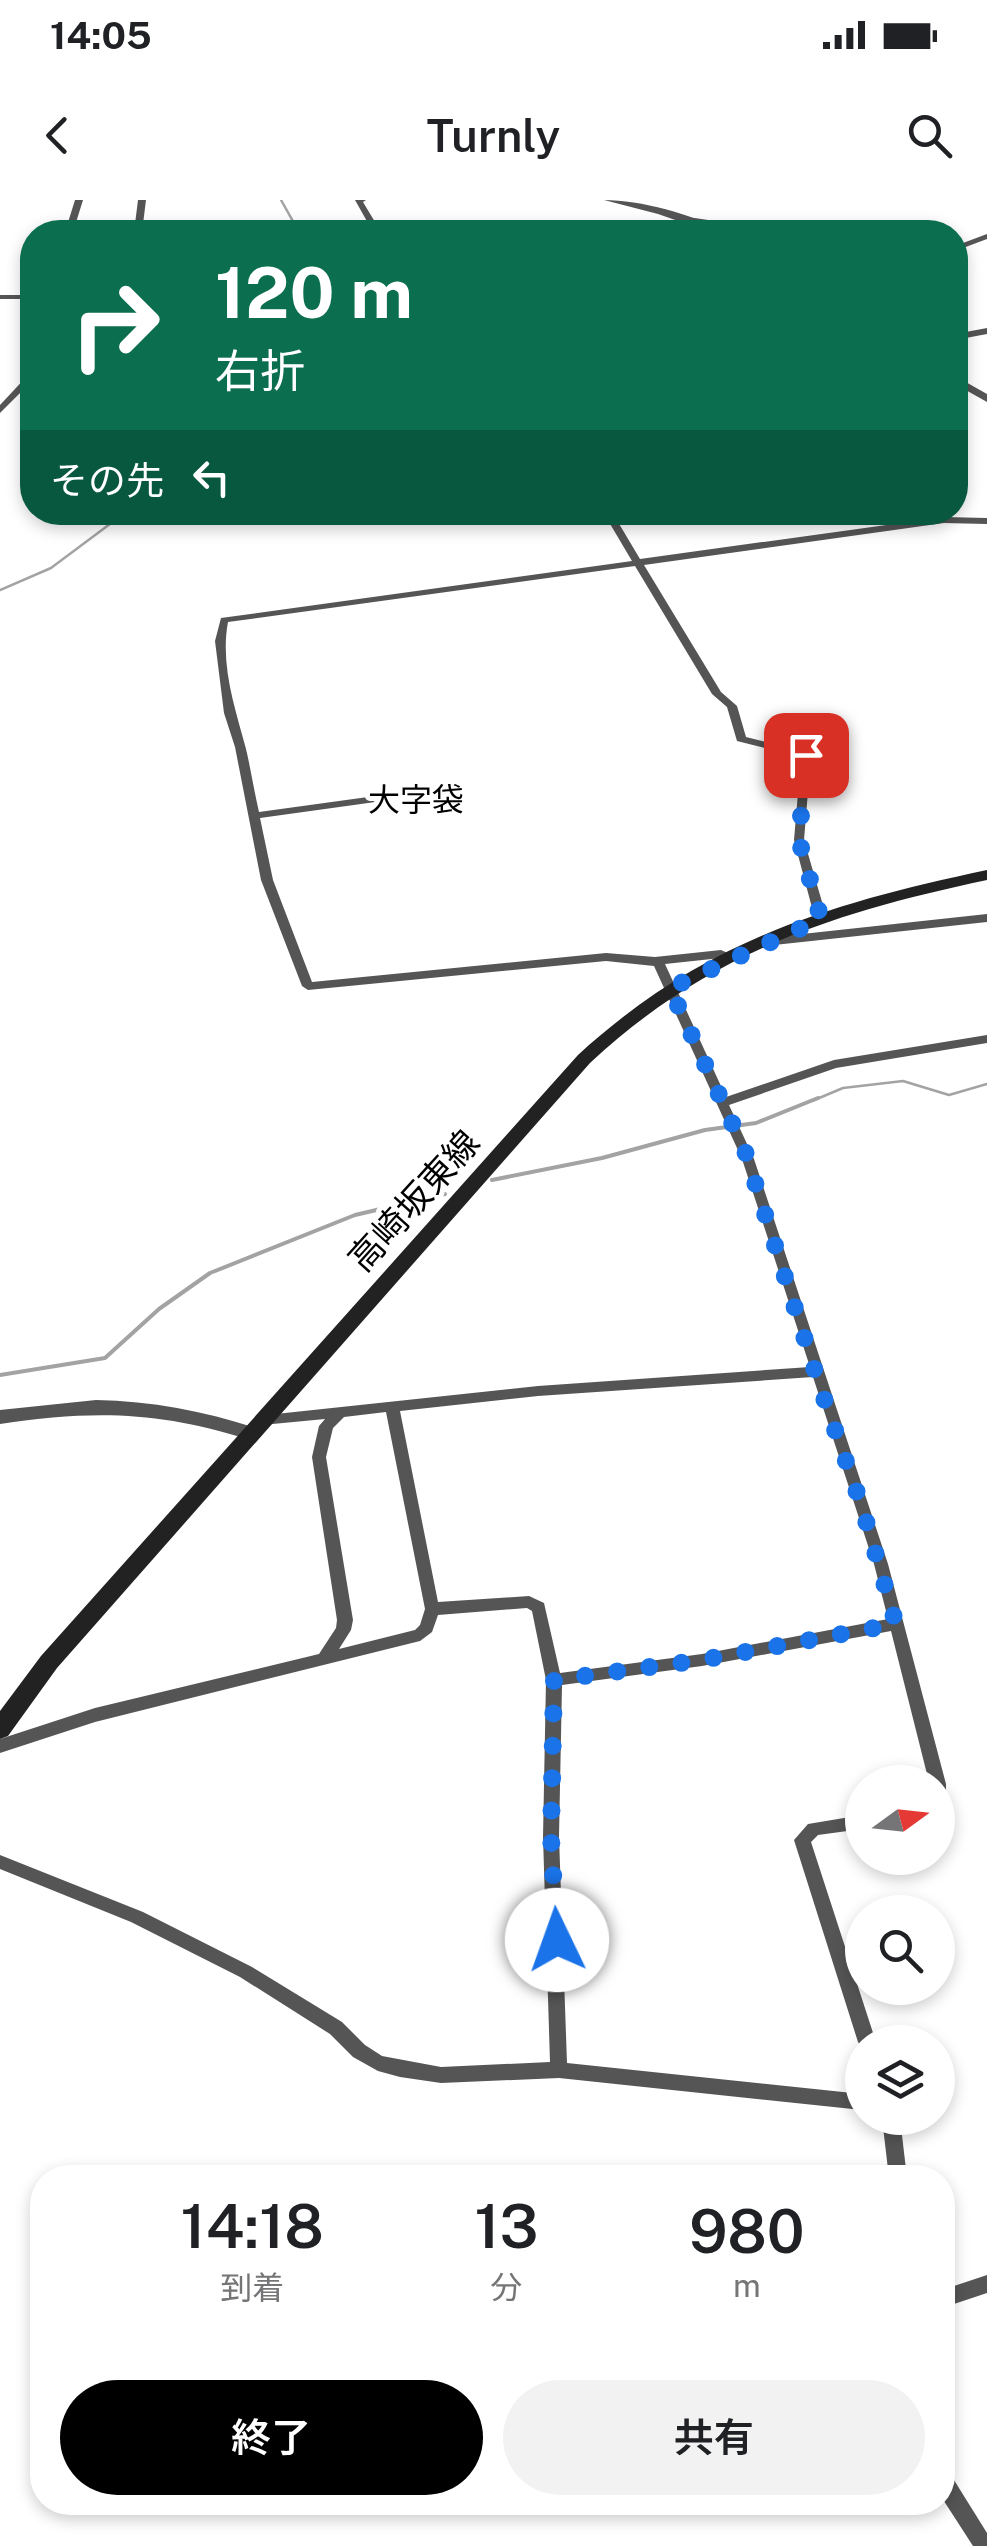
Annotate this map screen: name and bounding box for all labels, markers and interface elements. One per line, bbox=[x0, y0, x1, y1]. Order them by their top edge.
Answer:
text: 14:05 bbox=[50, 13, 152, 58]
icon: back bbox=[30, 108, 85, 163]
icon: search bbox=[902, 108, 957, 163]
text: Turnly bbox=[427, 109, 560, 162]
text: 120 m bbox=[215, 251, 413, 334]
icon: right bbox=[50, 260, 180, 390]
text: 右折 bbox=[215, 344, 305, 397]
icon: left bbox=[184, 450, 239, 505]
text: その先 bbox=[50, 458, 164, 503]
pin bbox=[764, 713, 849, 798]
icon: arrive bbox=[779, 728, 834, 783]
district label: 大字袋 bbox=[368, 781, 464, 818]
street label: 高崎坂東線 bbox=[340, 1122, 487, 1279]
north arrow bbox=[845, 1765, 955, 1875]
map controls bbox=[845, 1765, 955, 2135]
position arrow bbox=[505, 1888, 609, 1992]
button: search bbox=[845, 1895, 955, 2005]
button: layers bbox=[845, 2025, 955, 2135]
text: 14:18 bbox=[181, 2191, 324, 2262]
text: 13 bbox=[474, 2191, 539, 2262]
text: 980 bbox=[689, 2196, 804, 2267]
text: m bbox=[733, 2267, 761, 2304]
text: 到着 bbox=[220, 2269, 284, 2306]
text: 分 bbox=[490, 2269, 523, 2306]
button: 終了 bbox=[60, 2380, 483, 2495]
button: 共有 bbox=[503, 2380, 925, 2495]

